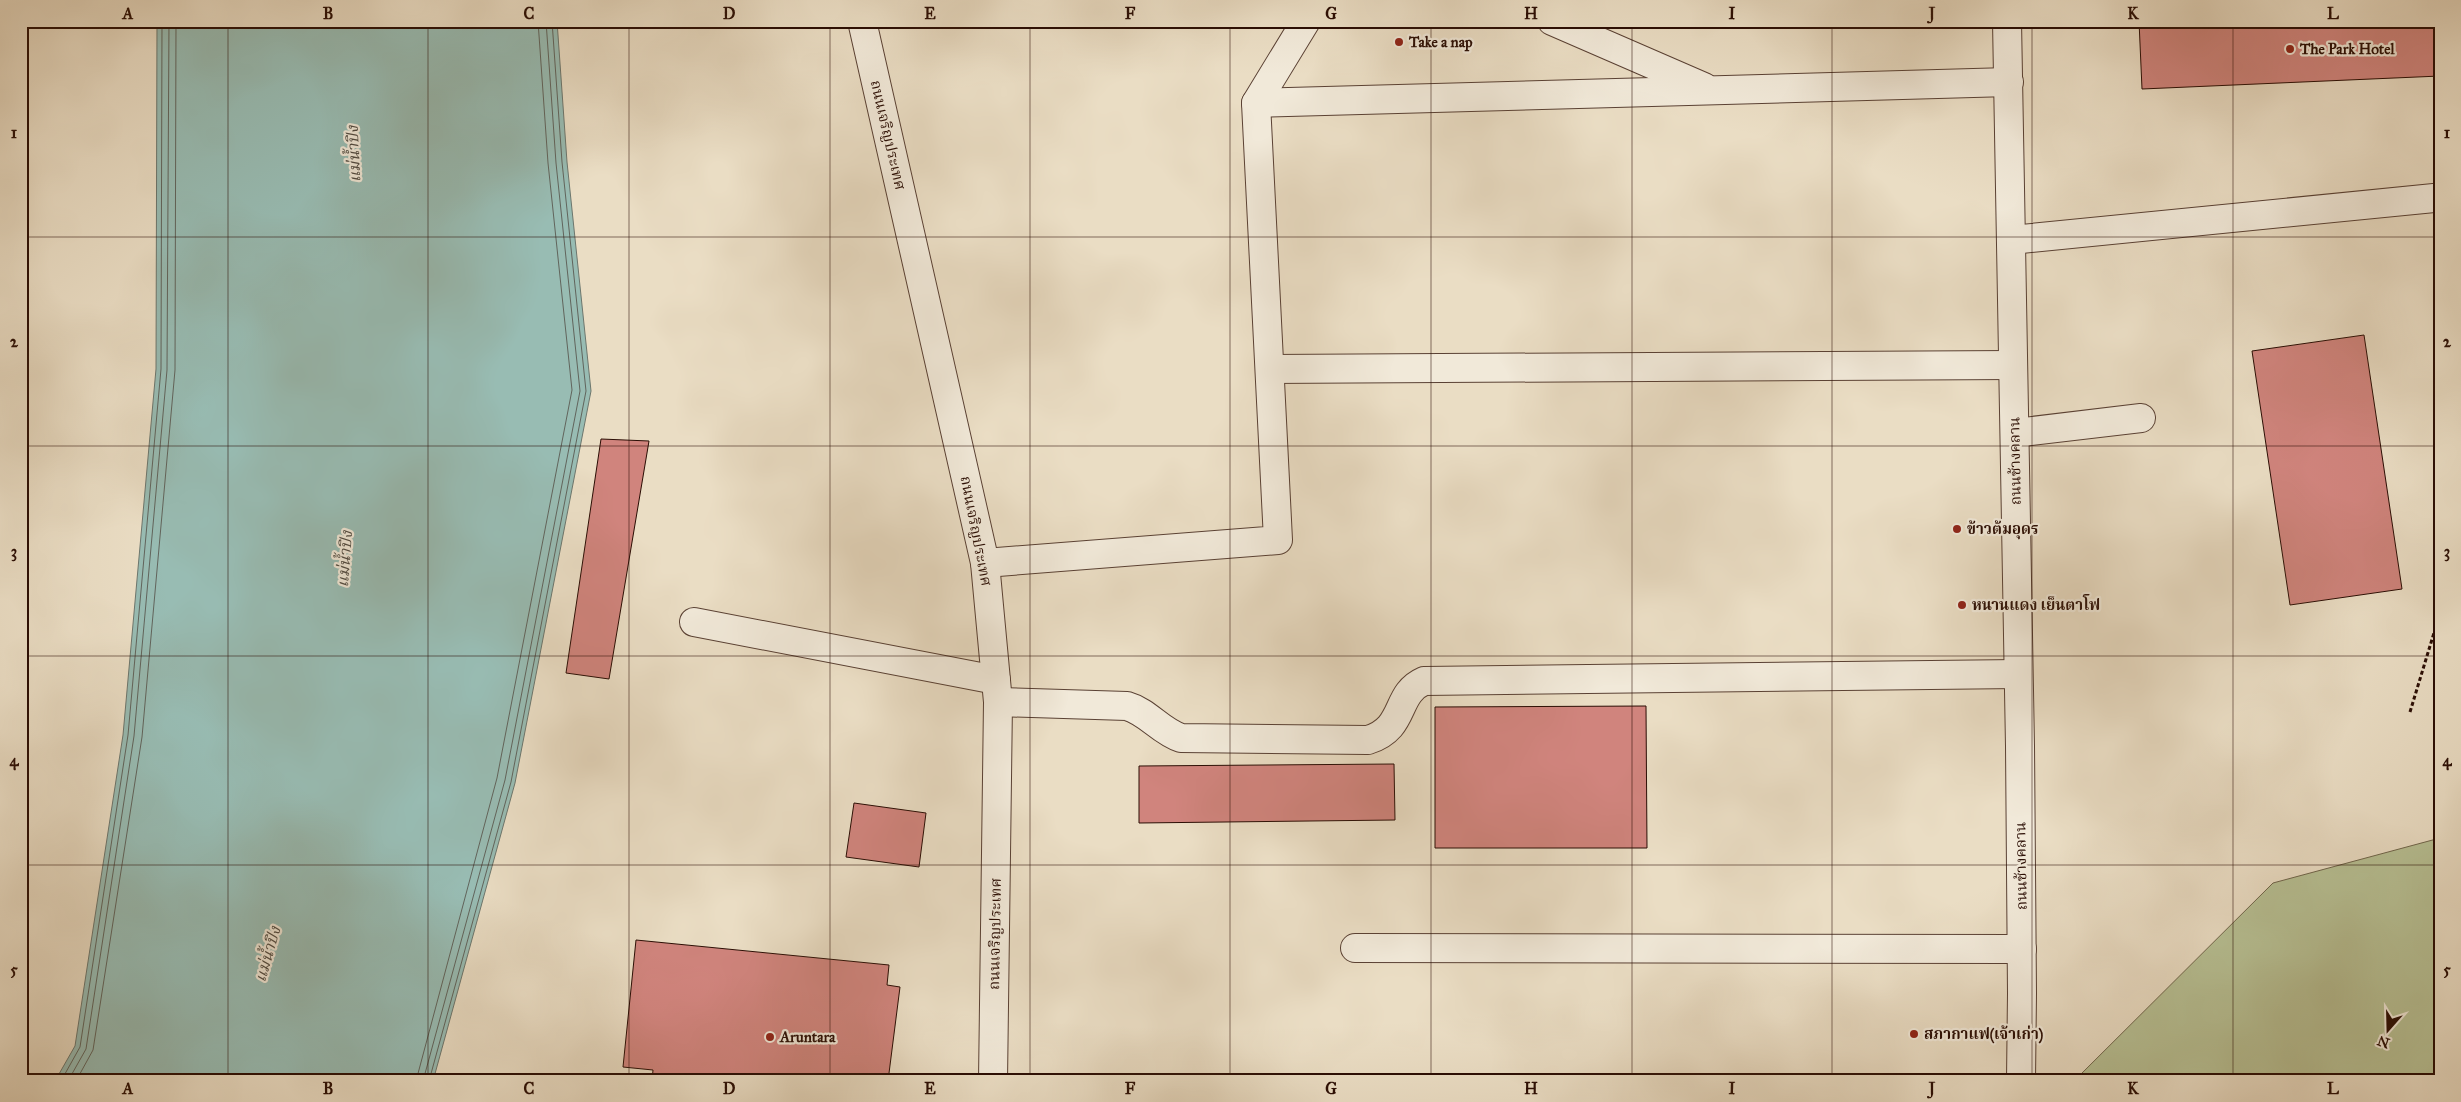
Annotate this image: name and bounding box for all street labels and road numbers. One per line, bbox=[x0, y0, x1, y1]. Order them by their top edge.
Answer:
street label: ถนนเจริญประเทศ bbox=[867, 78, 909, 192]
street label: ถนนช้างคลาน bbox=[2005, 417, 2025, 505]
street label: ถนนเจริญประเทศ bbox=[956, 474, 996, 588]
street label: ถนนช้างคลาน bbox=[2011, 822, 2031, 910]
street label: ถนนเจริญประเทศ bbox=[985, 878, 1005, 990]

